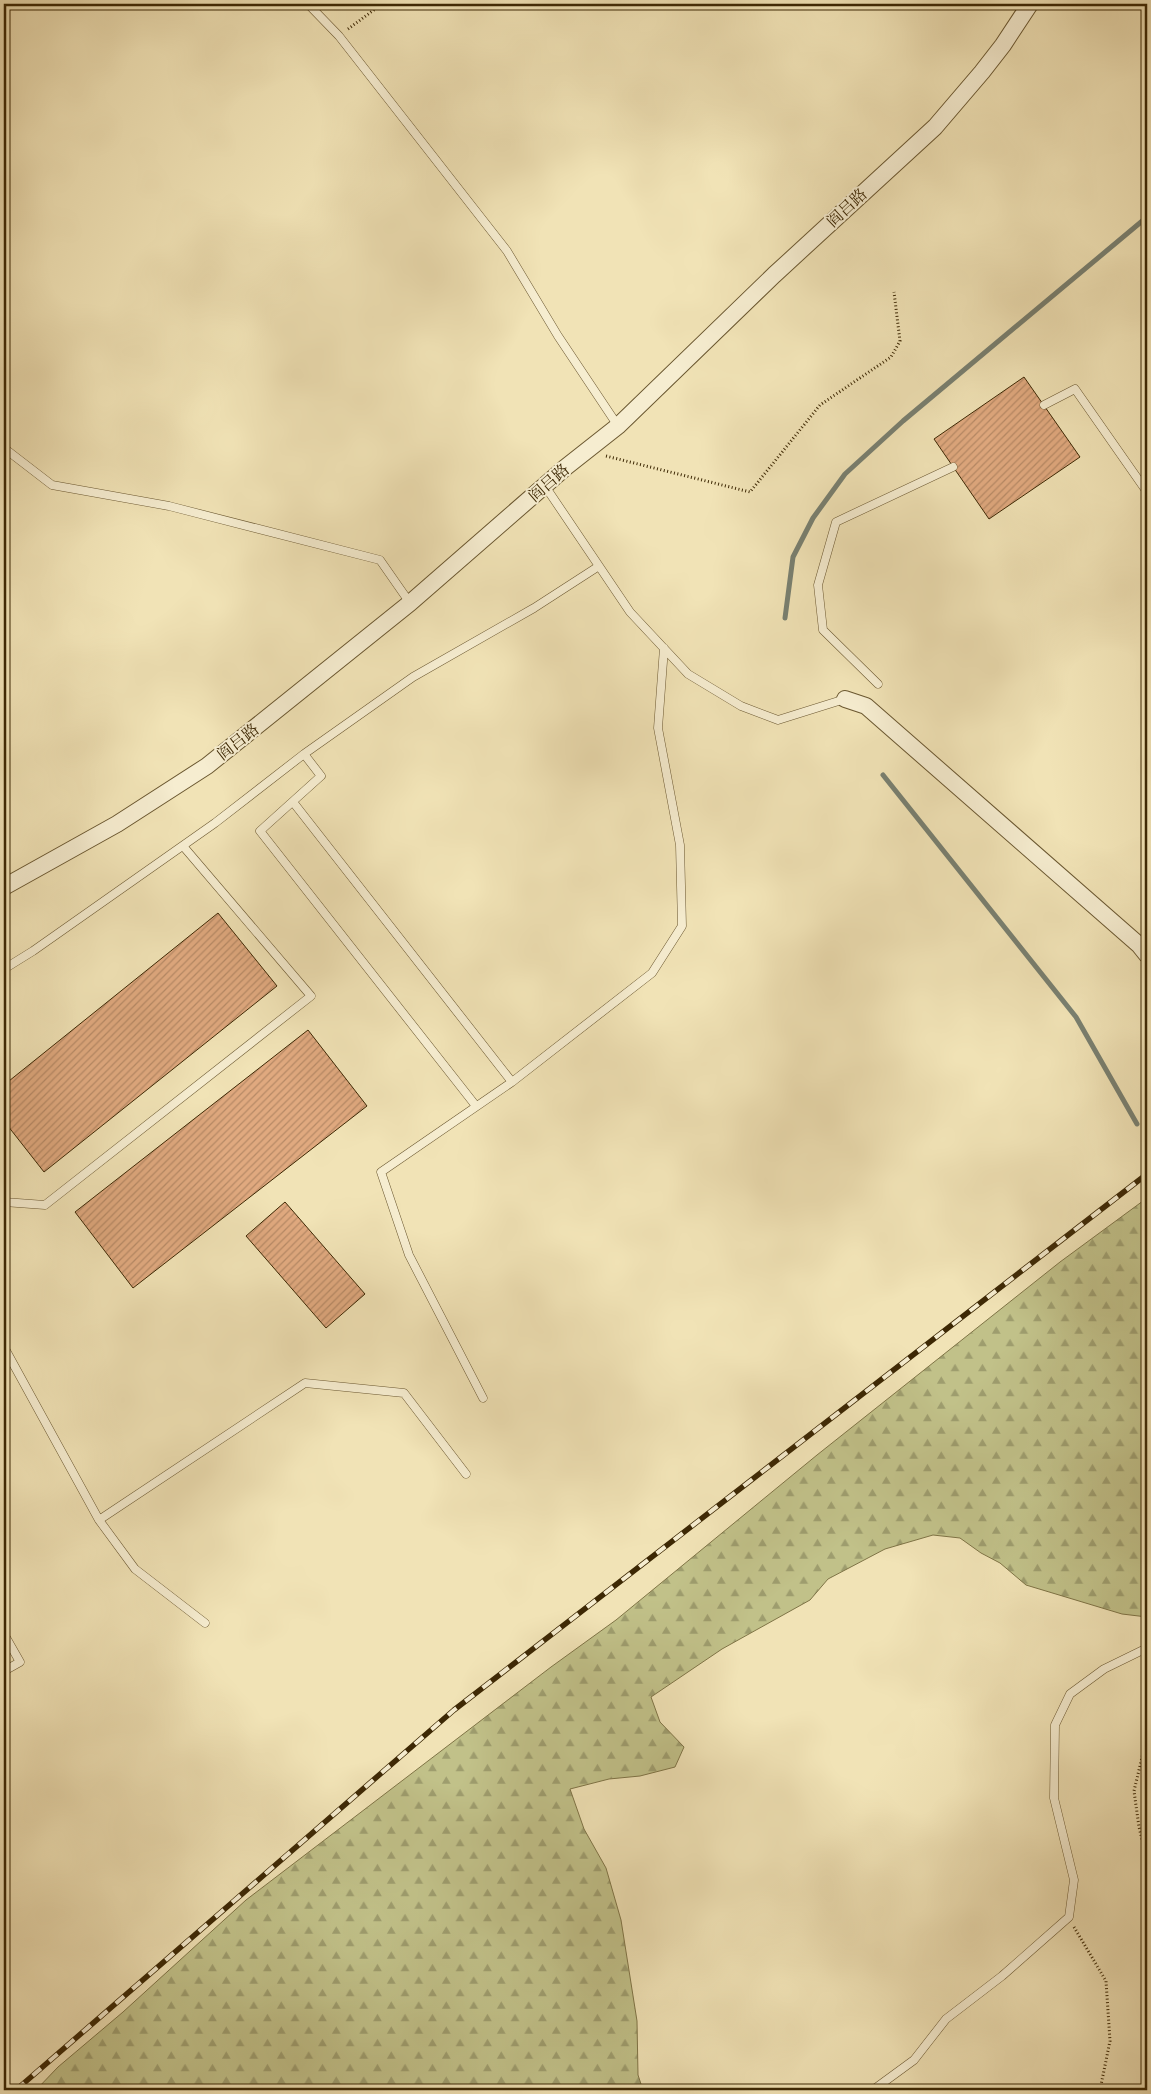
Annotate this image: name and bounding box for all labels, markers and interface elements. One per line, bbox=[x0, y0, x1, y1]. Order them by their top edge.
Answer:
street label: 阎吕路 bbox=[823, 184, 871, 232]
street label: 阎吕路 bbox=[524, 460, 574, 506]
street label: 阎吕路 bbox=[213, 719, 263, 765]

